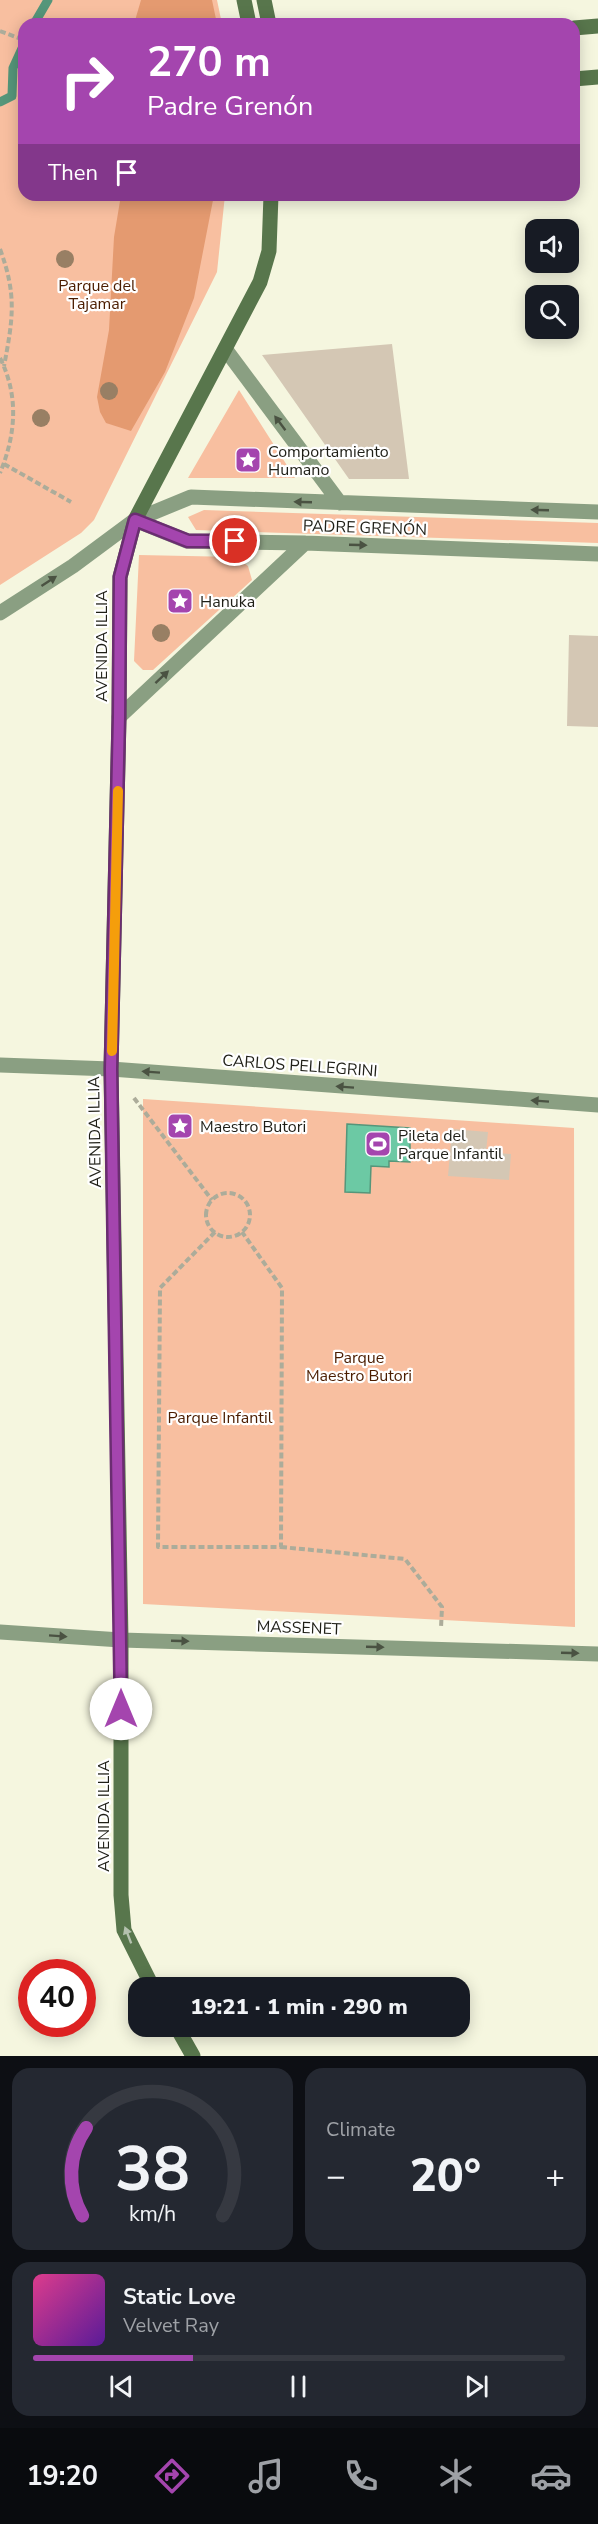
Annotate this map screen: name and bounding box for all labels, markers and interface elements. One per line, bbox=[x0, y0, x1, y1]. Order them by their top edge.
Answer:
text: 270 m bbox=[147, 34, 271, 91]
icon: right bbox=[48, 42, 126, 120]
text: Padre Grenón bbox=[147, 88, 313, 125]
icon: arrive bbox=[110, 156, 143, 189]
text: Then bbox=[48, 158, 98, 188]
map controls bbox=[525, 219, 579, 339]
button: sound bbox=[525, 219, 579, 273]
park label: Parque del Tajamar bbox=[58, 275, 136, 315]
button: search bbox=[525, 285, 579, 339]
one-way arrow bbox=[274, 415, 286, 431]
place label: Comportamiento Humano bbox=[268, 441, 389, 481]
place icon: Comportamiento Humano bbox=[233, 445, 263, 475]
one-way arrow bbox=[293, 497, 312, 506]
one-way arrow bbox=[530, 506, 549, 515]
pin bbox=[209, 515, 260, 566]
street label: PADRE GRENÓN bbox=[302, 515, 427, 541]
icon: arrive bbox=[218, 524, 251, 557]
one-way arrow bbox=[348, 540, 367, 549]
one-way arrow bbox=[41, 576, 57, 587]
place icon: Hanuka bbox=[165, 586, 195, 616]
street label: AVENIDA ILLIA bbox=[91, 590, 113, 702]
place label: Hanuka bbox=[200, 591, 255, 613]
one-way arrow bbox=[155, 671, 169, 685]
street label: CARLOS PELLEGRINI bbox=[222, 1050, 378, 1082]
one-way arrow bbox=[141, 1067, 160, 1077]
street label: AVENIDA ILLIA bbox=[83, 1076, 107, 1188]
one-way arrow bbox=[336, 1082, 355, 1091]
one-way arrow bbox=[530, 1096, 549, 1106]
place icon: Maestro Butori bbox=[165, 1111, 195, 1141]
place label: Maestro Butori bbox=[200, 1116, 306, 1138]
place label: Pileta del Parque Infantil bbox=[398, 1125, 503, 1165]
sports icon: Pileta del Parque Infantil bbox=[363, 1129, 393, 1159]
park label: Parque Maestro Butori bbox=[306, 1347, 412, 1387]
park label: Parque Infantil bbox=[168, 1407, 273, 1429]
street label: MASSENET bbox=[256, 1616, 342, 1640]
one-way arrow bbox=[49, 1631, 68, 1641]
one-way arrow bbox=[170, 1637, 189, 1646]
one-way arrow bbox=[365, 1642, 384, 1652]
one-way arrow bbox=[560, 1648, 579, 1658]
position arrow bbox=[89, 1677, 153, 1741]
street label: AVENIDA ILLIA bbox=[93, 1760, 115, 1872]
one-way arrow bbox=[122, 1926, 132, 1944]
speed limit sign: 40 bbox=[18, 1959, 96, 2037]
text: 19:21 · 1 min · 290 m bbox=[190, 1992, 408, 2022]
text: Climate bbox=[326, 2116, 395, 2143]
text: 38 bbox=[115, 2127, 190, 2212]
text: 20° bbox=[410, 2146, 481, 2207]
text: − bbox=[326, 2154, 346, 2199]
text: + bbox=[545, 2154, 565, 2199]
text: km/h bbox=[129, 2199, 176, 2229]
text: Static Love bbox=[123, 2282, 236, 2312]
text: Velvet Ray bbox=[123, 2312, 219, 2339]
icon: previous bbox=[105, 2370, 138, 2403]
icon: pause bbox=[282, 2370, 315, 2403]
icon: next bbox=[460, 2370, 493, 2403]
icon: directions bbox=[151, 2455, 193, 2497]
icon: music bbox=[245, 2455, 287, 2497]
icon: phone bbox=[340, 2455, 382, 2497]
icon: climate bbox=[435, 2455, 477, 2497]
icon: car bbox=[530, 2455, 572, 2497]
text: 19:20 bbox=[26, 2458, 98, 2495]

